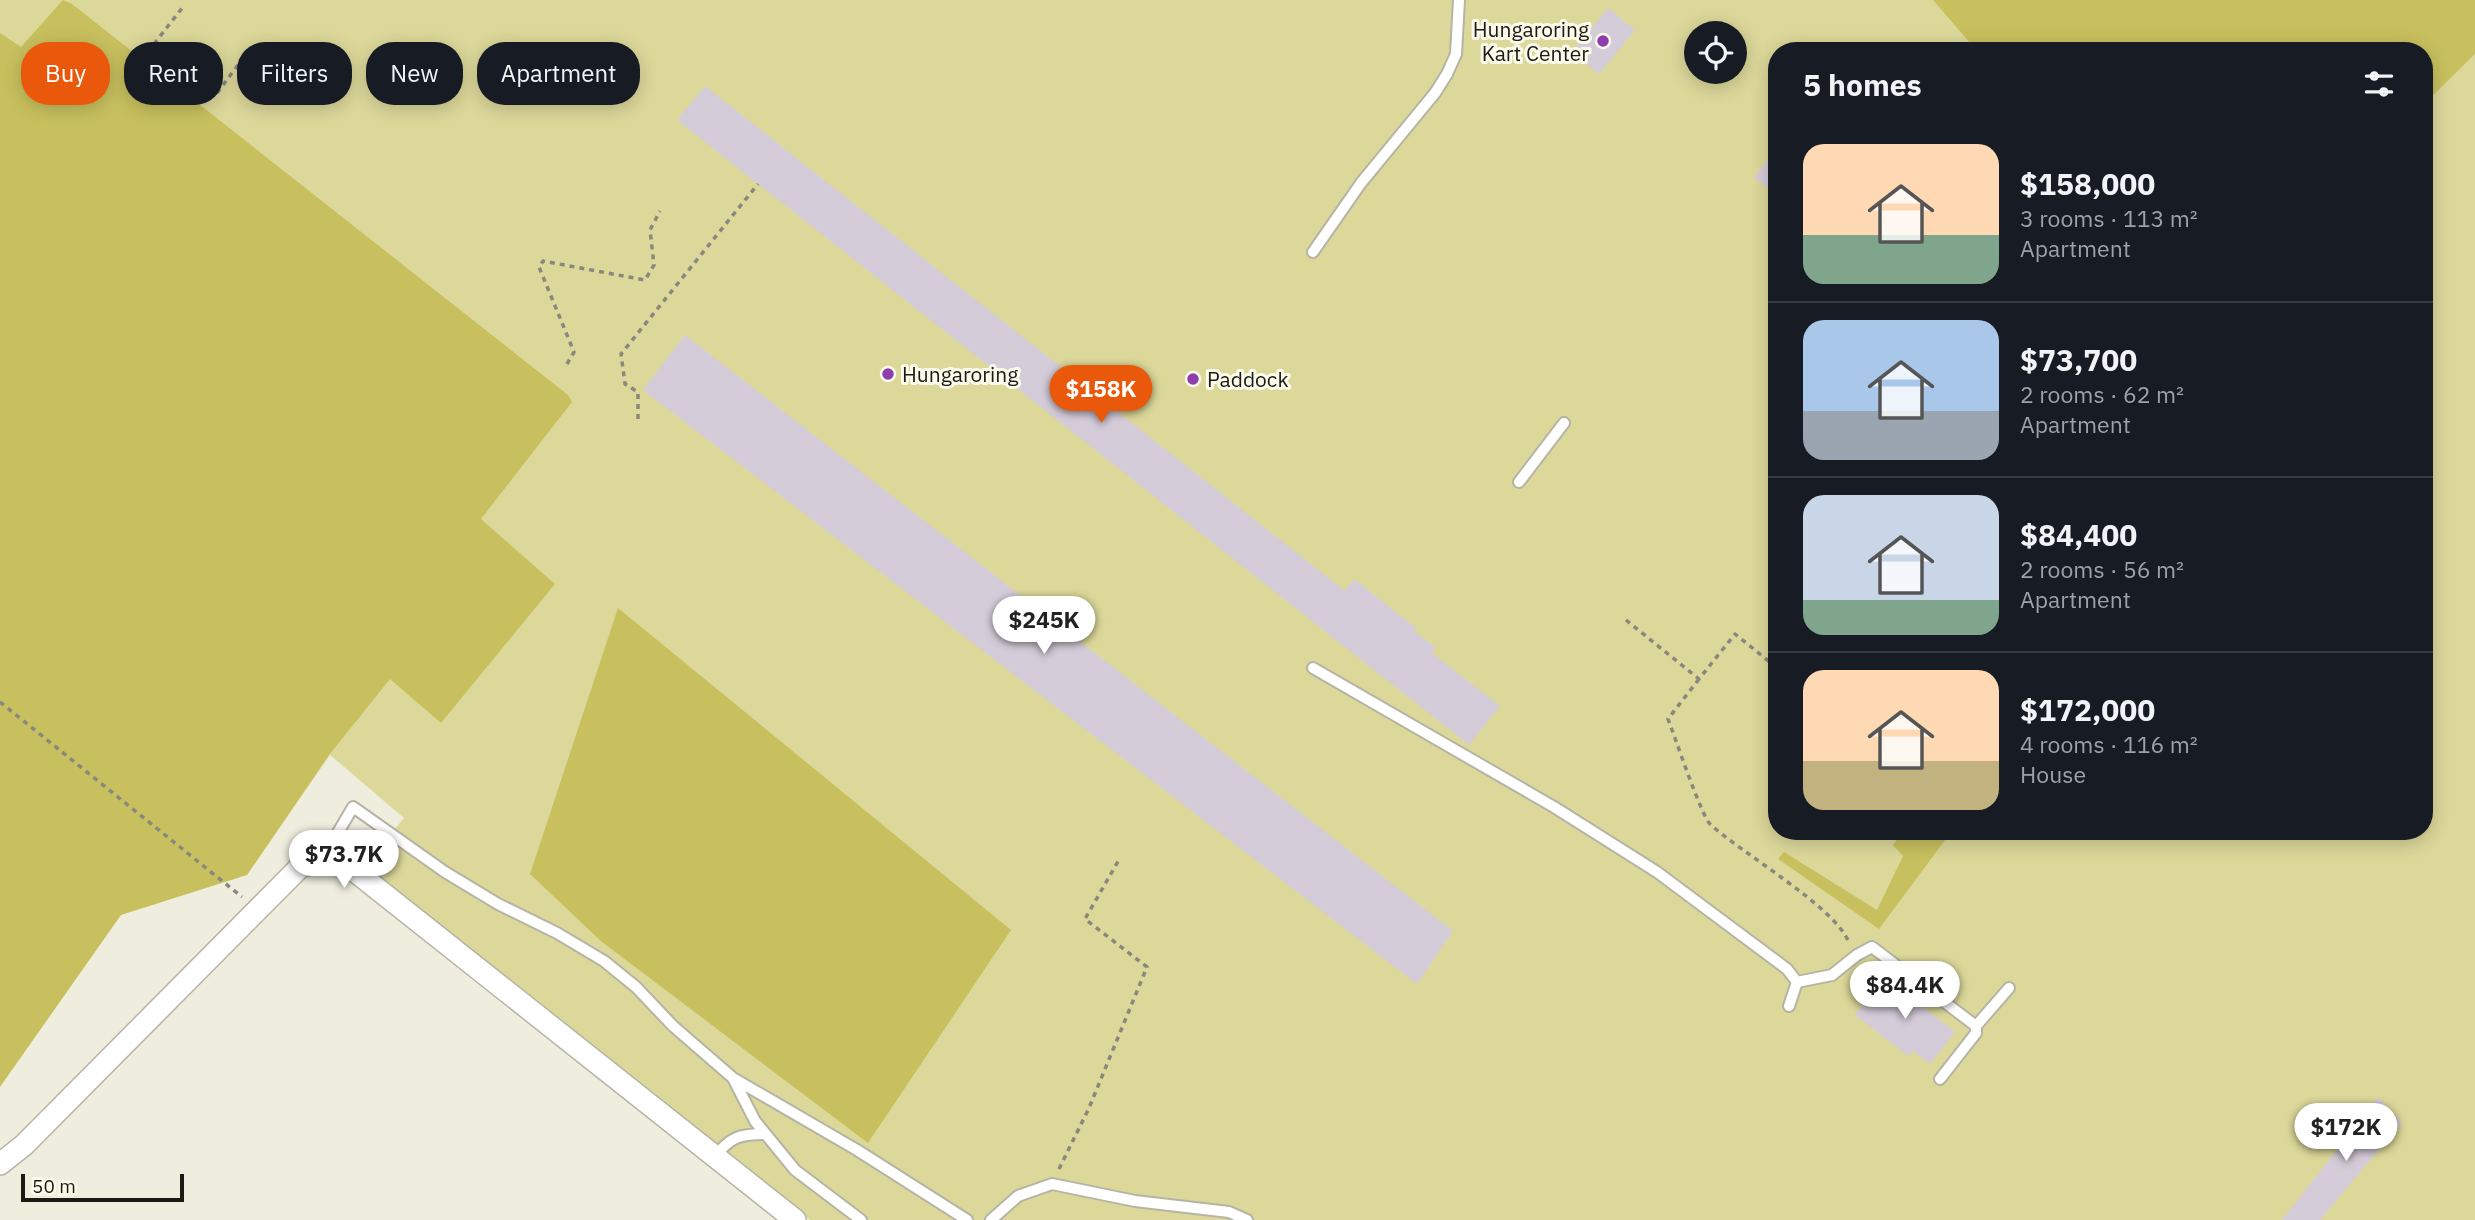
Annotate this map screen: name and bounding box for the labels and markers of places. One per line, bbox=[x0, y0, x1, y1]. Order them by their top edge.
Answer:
place label: Hungaroring Kart Center bbox=[1473, 15, 1589, 67]
marker: Hungaroring Kart Center bbox=[1595, 33, 1611, 49]
place label: Hungaroring bbox=[902, 360, 1018, 388]
place label: Paddock bbox=[1207, 365, 1288, 393]
marker: Hungaroring bbox=[880, 366, 896, 382]
pin: $158K bbox=[1052, 366, 1150, 425]
marker: Paddock bbox=[1185, 371, 1201, 387]
pin: $245K bbox=[995, 596, 1093, 656]
pin: $73.7K bbox=[287, 830, 401, 890]
pin: $84.4K bbox=[1848, 962, 1962, 1021]
pin: $172K bbox=[2297, 1104, 2395, 1163]

